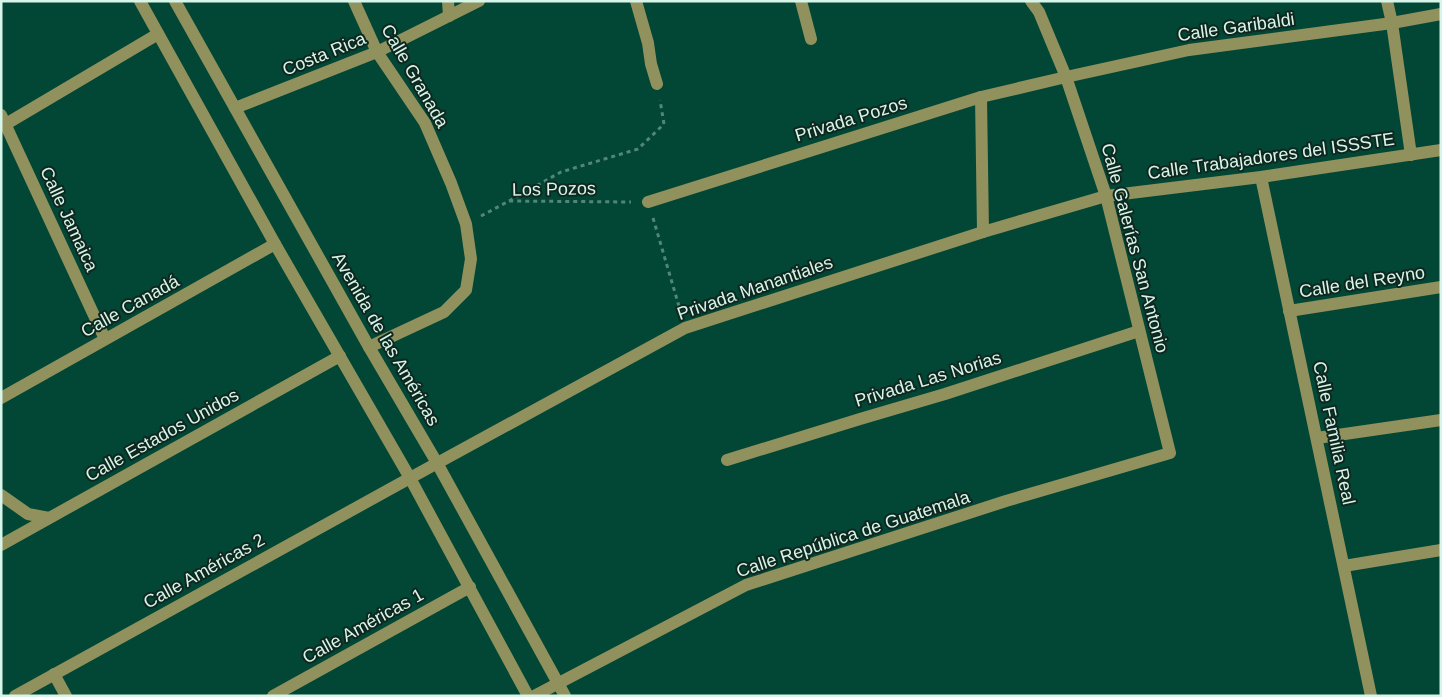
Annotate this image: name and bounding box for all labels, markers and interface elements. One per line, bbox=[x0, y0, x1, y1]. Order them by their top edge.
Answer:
street label: Calle Garibaldi bbox=[1176, 9, 1296, 45]
street label: Calle Granada bbox=[377, 21, 453, 132]
street label: Costa Rica bbox=[279, 28, 369, 80]
street label: Privada Pozos bbox=[793, 92, 909, 146]
street label: Calle Trabajadores del ISSSTE bbox=[1146, 129, 1396, 183]
street label: Calle Galerías San Antonio bbox=[1097, 141, 1173, 355]
street label: Calle Jamaica bbox=[36, 164, 102, 275]
street label: Los Pozos bbox=[512, 178, 596, 200]
street label: Avenida de las Américas bbox=[328, 249, 444, 429]
street label: Privada Manantiales bbox=[675, 252, 835, 324]
street label: Calle del Reyno bbox=[1298, 262, 1426, 302]
street label: Calle Canadá bbox=[77, 270, 183, 341]
street label: Privada Las Norias bbox=[852, 347, 1004, 411]
street label: Calle Familia Real bbox=[1309, 359, 1359, 507]
street label: Calle Estados Unidos bbox=[82, 385, 242, 485]
street label: Calle República de Guatemala bbox=[734, 486, 973, 581]
street label: Calle Américas 2 bbox=[140, 530, 268, 612]
street label: Calle Américas 1 bbox=[299, 585, 427, 667]

